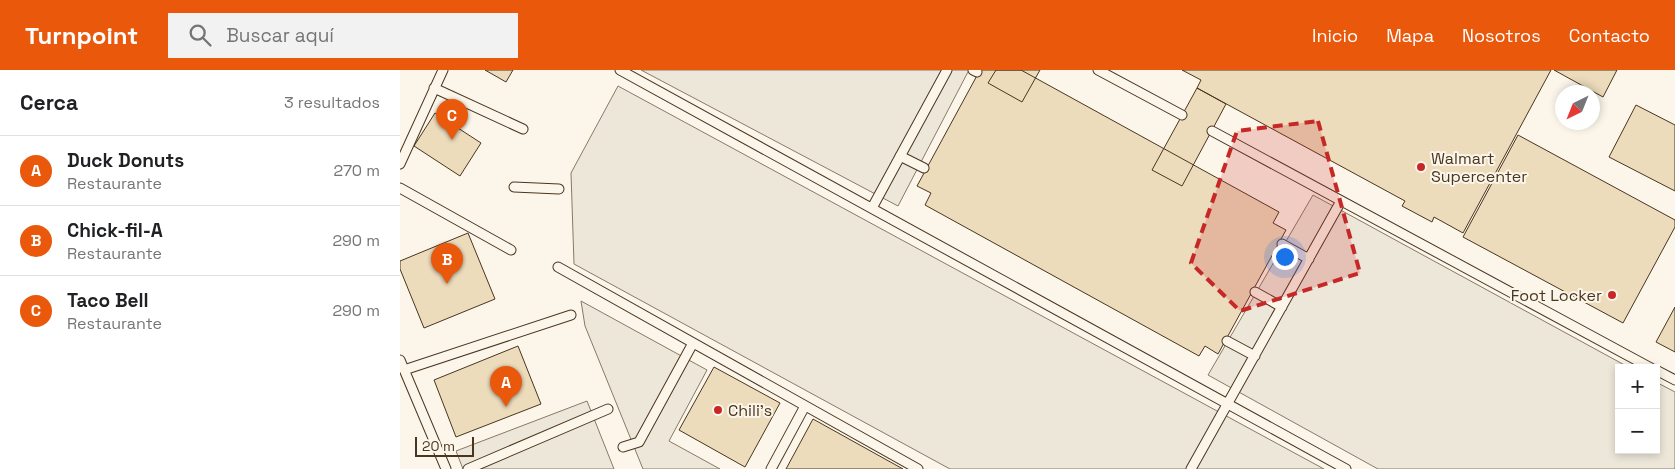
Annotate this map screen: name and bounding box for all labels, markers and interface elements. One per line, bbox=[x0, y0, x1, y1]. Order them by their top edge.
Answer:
search box bbox=[168, 13, 518, 58]
text: Turnpoint bbox=[25, 20, 138, 51]
icon: search bbox=[186, 21, 214, 49]
text: Buscar aquí bbox=[226, 23, 334, 48]
text: Inicio bbox=[1312, 24, 1358, 47]
text: Mapa bbox=[1386, 24, 1434, 47]
text: Nosotros bbox=[1462, 24, 1541, 47]
text: Contacto bbox=[1569, 24, 1650, 47]
north arrow bbox=[1555, 85, 1600, 130]
text: Cerca bbox=[20, 89, 78, 116]
text: 3 resultados bbox=[284, 92, 380, 113]
pin: C bbox=[436, 99, 468, 140]
text: Duck Donuts bbox=[67, 148, 184, 173]
place label: Walmart Supercenter bbox=[1431, 148, 1527, 187]
text: A bbox=[31, 160, 41, 181]
text: 270 m bbox=[333, 160, 380, 181]
marker: Walmart Supercenter bbox=[1415, 161, 1427, 173]
text: Restaurante bbox=[67, 173, 162, 194]
text: Chick-fil-A bbox=[67, 218, 163, 243]
text: B bbox=[31, 230, 41, 251]
text: 290 m bbox=[332, 230, 380, 251]
text: Restaurante bbox=[67, 243, 162, 264]
pin: B bbox=[431, 243, 463, 284]
your location bbox=[1272, 244, 1298, 270]
place label: Foot Locker bbox=[1511, 285, 1602, 306]
text: Taco Bell bbox=[67, 288, 149, 313]
marker: Foot Locker bbox=[1606, 289, 1618, 301]
text: C bbox=[31, 300, 41, 321]
text: 290 m bbox=[332, 300, 380, 321]
text: Restaurante bbox=[67, 313, 162, 334]
map controls bbox=[1615, 364, 1660, 454]
button: + bbox=[1615, 364, 1660, 409]
pin: A bbox=[490, 366, 522, 407]
place label: Chili's bbox=[728, 400, 772, 421]
marker: Chili's bbox=[712, 404, 724, 416]
button: − bbox=[1615, 409, 1660, 454]
scale bar bbox=[415, 434, 474, 457]
text: 20 m bbox=[422, 437, 455, 455]

